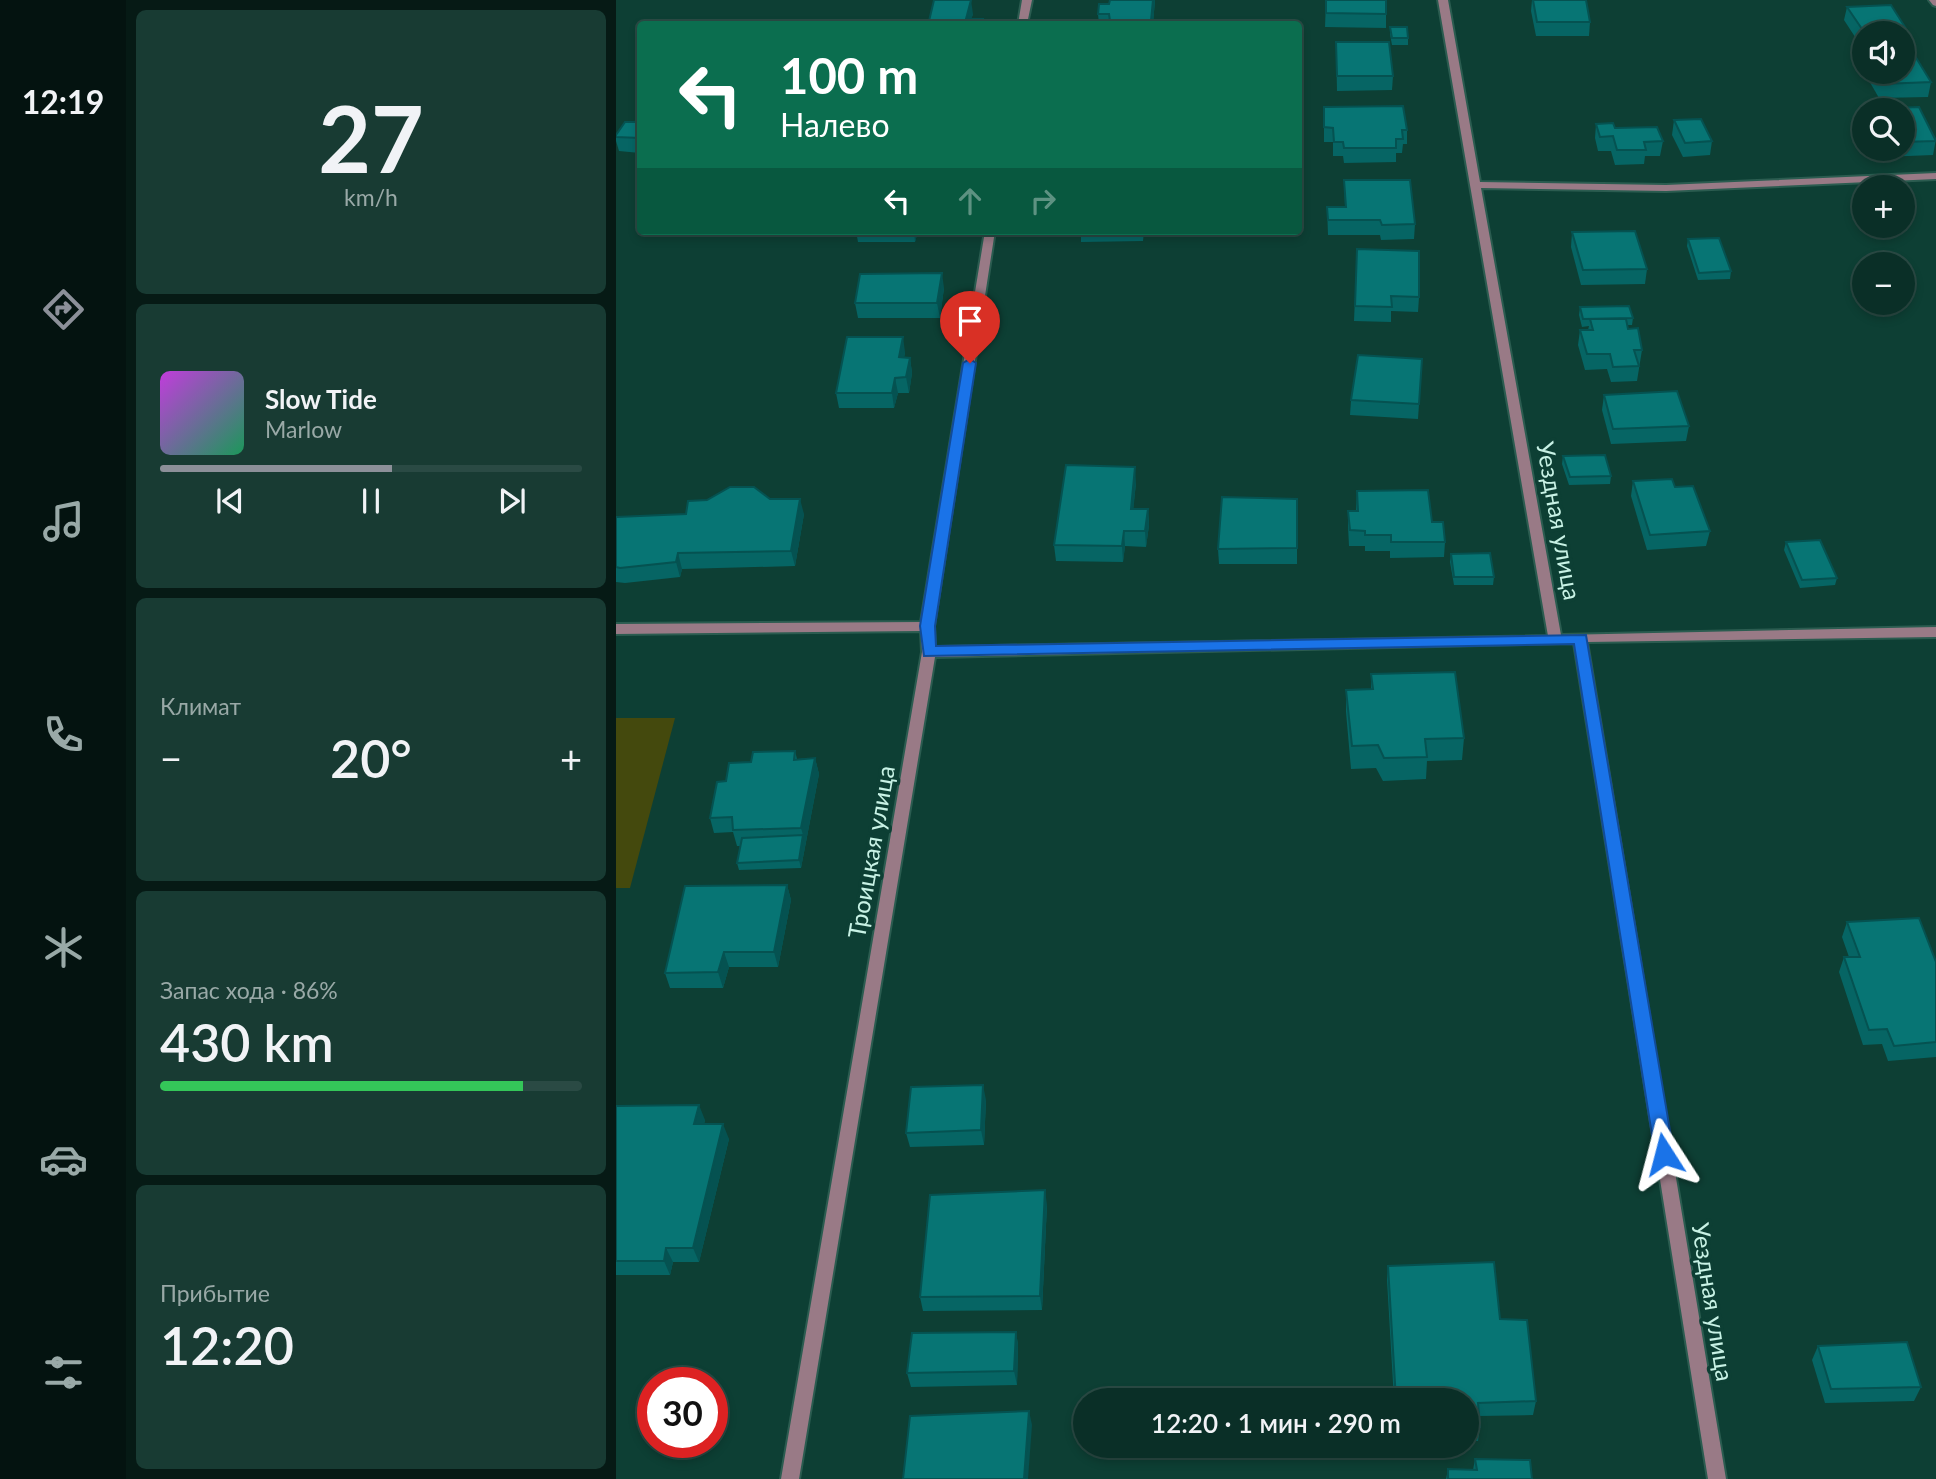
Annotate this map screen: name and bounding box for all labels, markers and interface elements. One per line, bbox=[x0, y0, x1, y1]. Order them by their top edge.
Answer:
map controls bbox=[1852, 21, 1915, 315]
button: sound bbox=[1852, 21, 1915, 84]
text: 100 m bbox=[780, 46, 918, 104]
icon: left bbox=[665, 49, 756, 140]
text: 12:19 bbox=[22, 82, 104, 121]
text: 27 bbox=[318, 83, 424, 192]
button: search bbox=[1852, 98, 1915, 161]
text: Налево bbox=[780, 105, 890, 144]
button: + bbox=[1852, 175, 1915, 238]
icon: left bbox=[878, 182, 916, 220]
icon: ahead bbox=[951, 182, 989, 220]
icon: right bbox=[1024, 182, 1062, 220]
text: km/h bbox=[344, 183, 398, 211]
button: − bbox=[1852, 252, 1915, 315]
icon: directions bbox=[39, 285, 88, 334]
pin bbox=[940, 291, 1000, 363]
icon: arrive bbox=[951, 302, 989, 340]
text: Slow Tide bbox=[265, 383, 377, 415]
text: Marlow bbox=[265, 415, 342, 443]
street label: Уездная улица bbox=[1531, 439, 1588, 602]
icon: previous bbox=[211, 482, 249, 520]
icon: pause bbox=[352, 482, 390, 520]
icon: next bbox=[493, 482, 531, 520]
icon: music bbox=[39, 497, 88, 546]
text: Климат bbox=[160, 692, 241, 720]
icon: phone bbox=[39, 710, 88, 759]
text: 20° bbox=[330, 727, 412, 789]
text: − bbox=[160, 735, 182, 781]
text: + bbox=[560, 735, 582, 781]
street label: Троицкая улица bbox=[841, 763, 900, 940]
icon: climate bbox=[39, 923, 88, 972]
text: Запас хода · 86% bbox=[160, 976, 338, 1004]
text: 430 km bbox=[160, 1011, 334, 1073]
position arrow bbox=[1627, 1117, 1701, 1191]
icon: car bbox=[39, 1135, 88, 1184]
street label: Уездная улица bbox=[1687, 1220, 1740, 1383]
text: Прибытие bbox=[160, 1279, 270, 1307]
text: 12:20 bbox=[160, 1314, 294, 1376]
icon: filters bbox=[39, 1348, 88, 1397]
speed limit sign: 30 bbox=[637, 1367, 728, 1458]
text: 12:20 · 1 мин · 290 m bbox=[1151, 1407, 1401, 1439]

